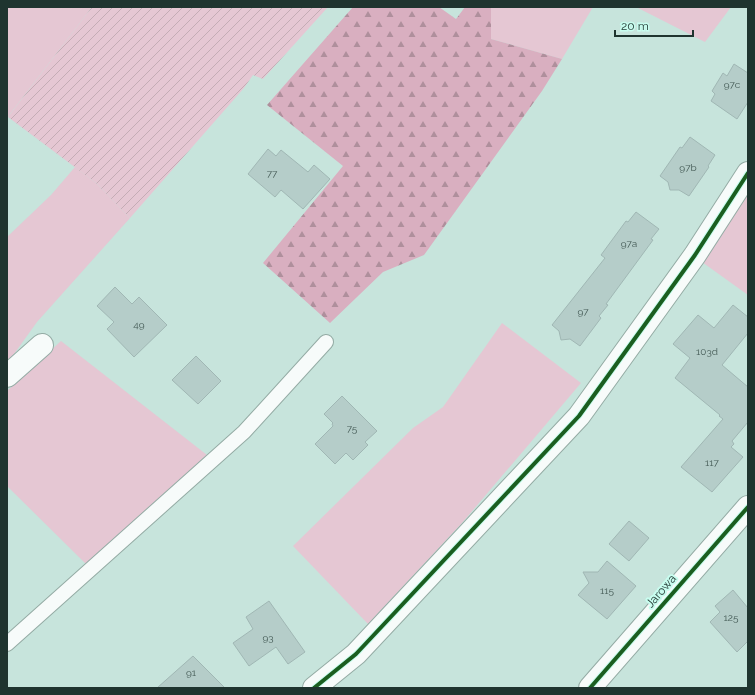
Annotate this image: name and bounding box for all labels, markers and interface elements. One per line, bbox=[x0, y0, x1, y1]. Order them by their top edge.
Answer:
scale bar bbox=[615, 12, 693, 38]
text: 20 m bbox=[621, 19, 649, 33]
house number: 97c bbox=[724, 79, 741, 90]
house number: 97b bbox=[679, 162, 697, 173]
house number: 77 bbox=[267, 168, 278, 179]
house number: 97a bbox=[621, 238, 637, 249]
house number: 97 bbox=[577, 306, 589, 317]
house number: 49 bbox=[133, 319, 145, 330]
house number: 103d bbox=[696, 346, 718, 357]
house number: 75 bbox=[347, 423, 358, 434]
house number: 117 bbox=[705, 457, 720, 468]
street label: Jarowa bbox=[643, 572, 679, 610]
house number: 115 bbox=[600, 585, 615, 596]
house number: 125 bbox=[724, 612, 739, 623]
house number: 93 bbox=[262, 632, 274, 643]
house number: 91 bbox=[186, 667, 197, 678]

